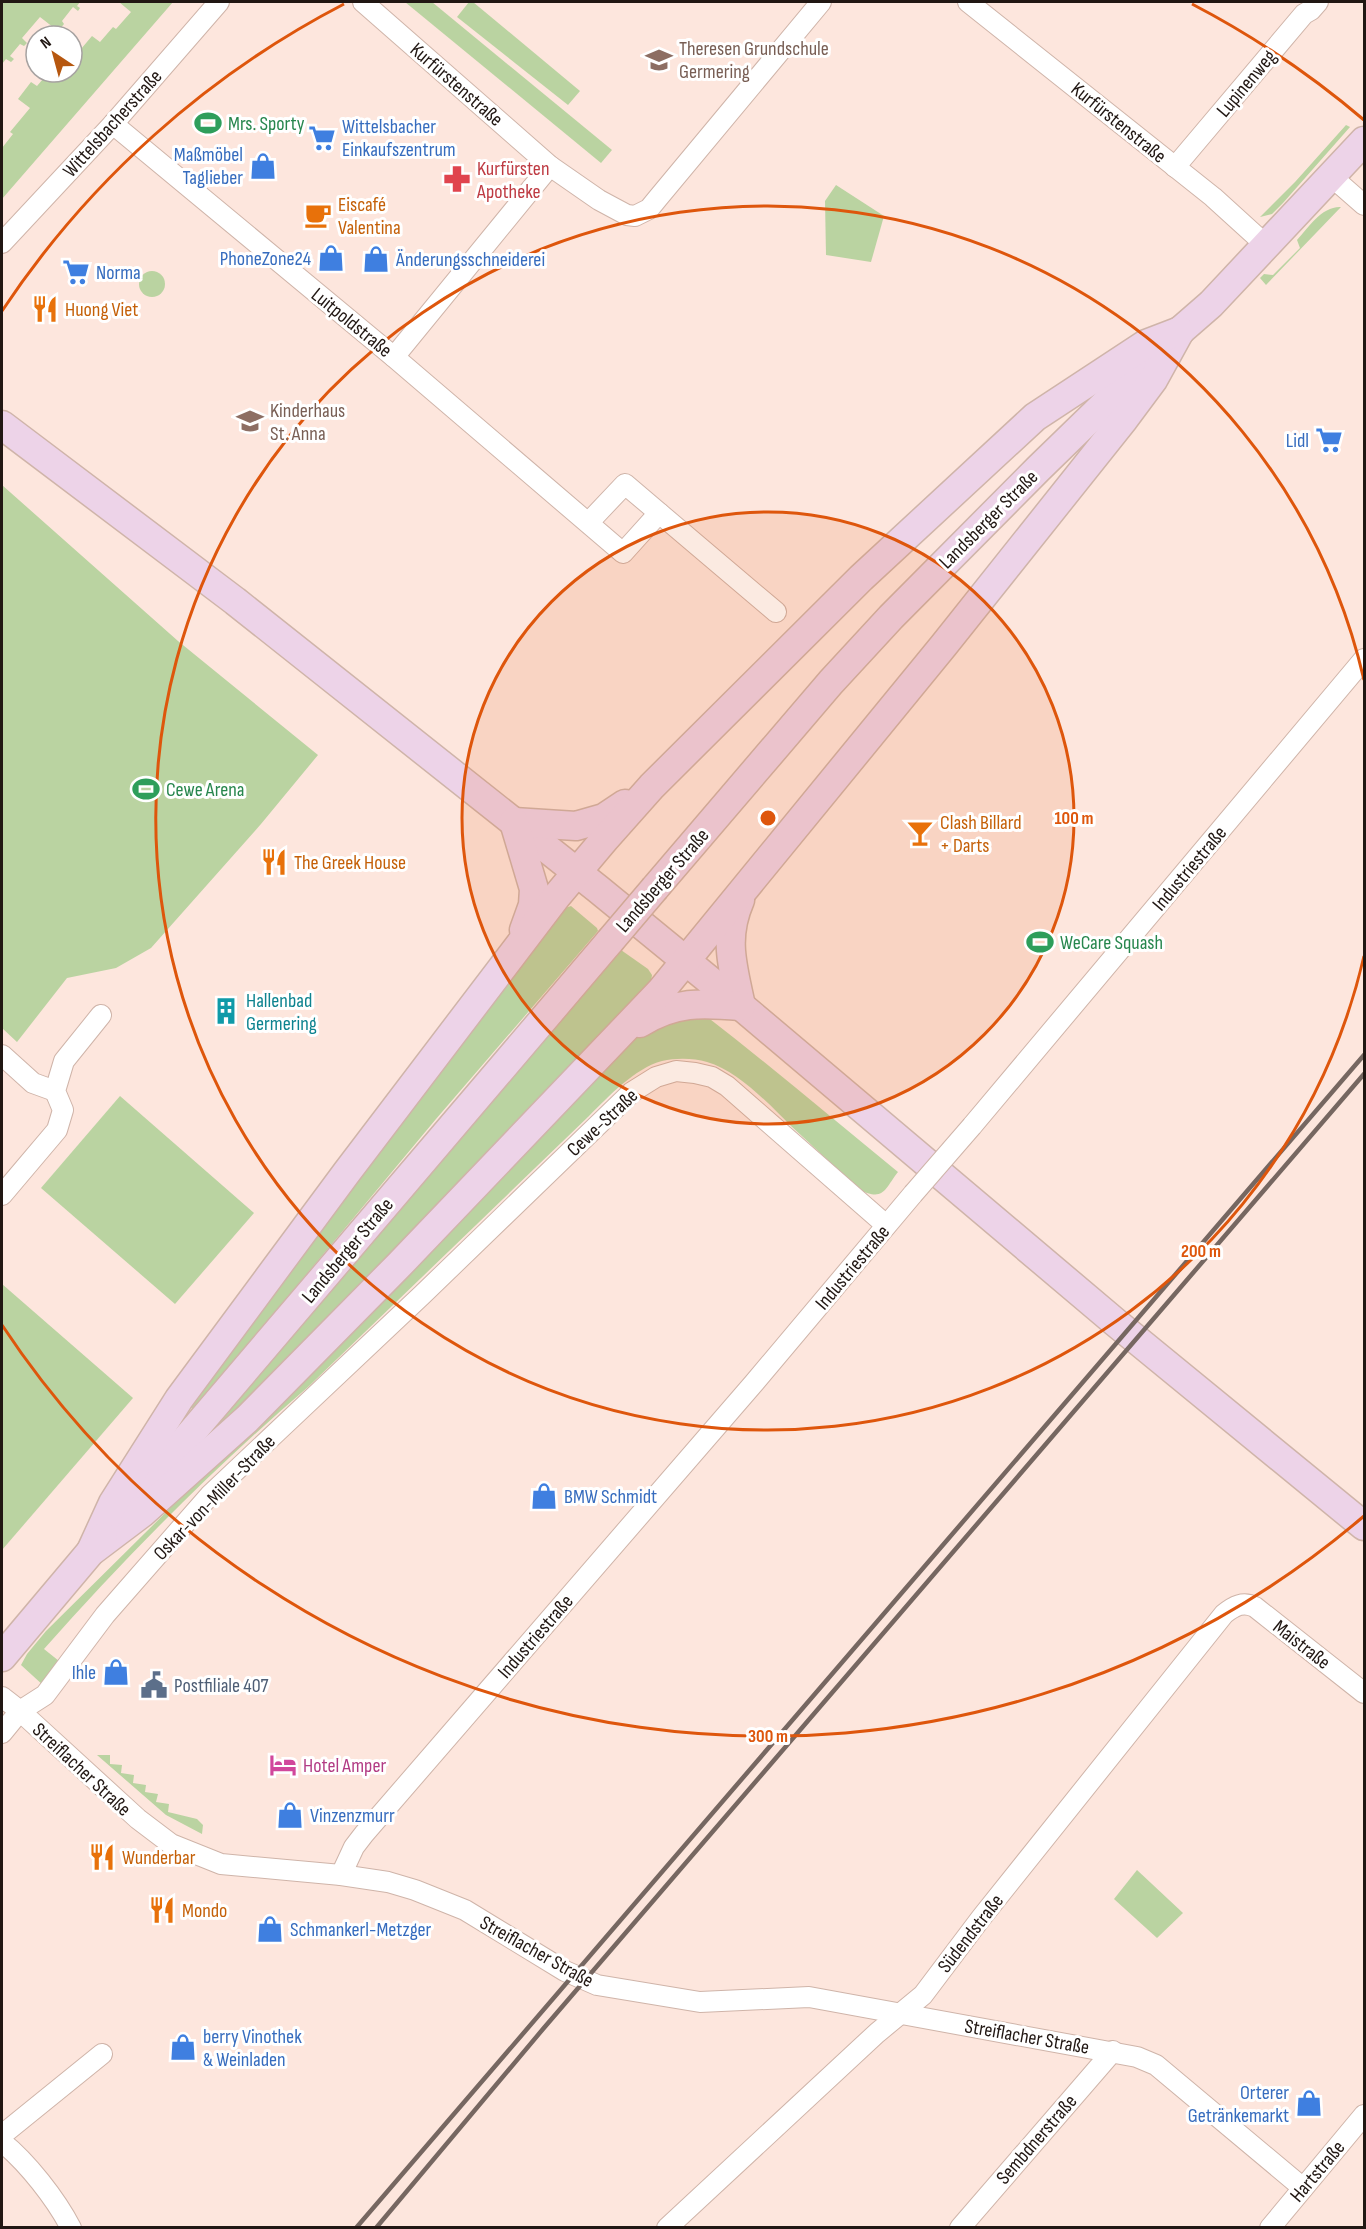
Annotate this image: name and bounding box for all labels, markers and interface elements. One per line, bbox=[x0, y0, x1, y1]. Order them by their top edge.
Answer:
north arrow bbox=[24, 24, 84, 84]
text: N bbox=[37, 33, 55, 53]
place label: Theresen Grundschule Germering bbox=[679, 37, 829, 84]
street label: Kurfürstenstraße bbox=[405, 38, 508, 132]
school or university icon: Theresen Grundschule Germering bbox=[644, 45, 674, 75]
street label: Lupinenweg bbox=[1212, 45, 1282, 122]
street label: Wittelsbacherstraße bbox=[58, 65, 167, 182]
street label: Kurfürstenstraße bbox=[1066, 77, 1171, 168]
sports icon: Mrs. Sporty bbox=[193, 108, 223, 138]
place label: Mrs. Sporty bbox=[228, 112, 305, 136]
place label: Wittelsbacher Einkaufszentrum bbox=[342, 115, 456, 162]
supermarket icon: Wittelsbacher Einkaufszentrum bbox=[307, 123, 337, 153]
place label: Maßmöbel Taglieber bbox=[174, 143, 243, 190]
shop icon: Maßmöbel Taglieber bbox=[248, 151, 278, 181]
place label: Kurfürsten Apotheke bbox=[476, 157, 549, 204]
pharmacy icon: Kurfürsten Apotheke bbox=[442, 164, 472, 194]
place label: Eiscafé Valentina bbox=[338, 193, 401, 240]
cafe icon: Eiscafé Valentina bbox=[303, 200, 333, 230]
shop icon: PhoneZone24 bbox=[316, 243, 346, 273]
shop icon: Änderungsschneiderei bbox=[361, 244, 391, 274]
place label: PhoneZone24 bbox=[220, 247, 311, 271]
place label: Änderungsschneiderei bbox=[395, 248, 545, 272]
supermarket icon: Norma bbox=[61, 257, 91, 287]
place label: Norma bbox=[96, 261, 141, 285]
street label: Luitpoldstraße bbox=[306, 283, 397, 363]
restaurant icon: Huong Viet bbox=[30, 294, 60, 324]
place label: Huong Viet bbox=[65, 298, 138, 322]
place label: Kinderhaus St. Anna bbox=[270, 399, 345, 446]
school or university icon: Kinderhaus St. Anna bbox=[235, 406, 265, 436]
supermarket icon: Lidl bbox=[1314, 425, 1344, 455]
place label: Lidl bbox=[1286, 429, 1309, 453]
street label: Landsberger Straße bbox=[934, 465, 1043, 574]
sports icon: Cewe Arena bbox=[131, 774, 161, 804]
place label: Cewe Arena bbox=[166, 778, 245, 802]
centre of rings bbox=[758, 808, 778, 828]
text: 100 m bbox=[1055, 808, 1094, 829]
place label: Clash Billard + Darts bbox=[940, 811, 1022, 858]
bar icon: Clash Billard + Darts bbox=[905, 818, 935, 848]
street label: Industriestraße bbox=[1147, 822, 1232, 916]
street label: Landsberger Straße bbox=[611, 824, 714, 938]
restaurant icon: The Greek House bbox=[259, 847, 289, 877]
place label: The Greek House bbox=[294, 851, 406, 875]
sports icon: WeCare Squash bbox=[1025, 927, 1055, 957]
place label: WeCare Squash bbox=[1060, 931, 1163, 955]
place label: Hallenbad Germering bbox=[246, 989, 317, 1036]
building icon: Hallenbad Germering bbox=[211, 996, 241, 1026]
street label: Cewe-Straße bbox=[562, 1084, 643, 1162]
street label: Landsberger Straße bbox=[297, 1193, 399, 1308]
street label: Industriestraße bbox=[810, 1221, 895, 1315]
text: 200 m bbox=[1181, 1241, 1221, 1262]
street label: Oskar-von-Miller-Straße bbox=[149, 1430, 281, 1565]
shop icon: BMW Schmidt bbox=[529, 1481, 559, 1511]
place label: BMW Schmidt bbox=[564, 1485, 657, 1509]
street label: Industriestraße bbox=[493, 1590, 579, 1683]
street label: Maistraße bbox=[1268, 1615, 1335, 1675]
shop icon: Ihle bbox=[101, 1657, 131, 1687]
place label: Ihle bbox=[72, 1661, 96, 1685]
public building icon: Postfiliale 407 bbox=[139, 1670, 169, 1700]
place label: Postfiliale 407 bbox=[174, 1674, 269, 1698]
street label: Streiflacher Straße bbox=[27, 1718, 136, 1821]
text: 300 m bbox=[748, 1726, 788, 1747]
hotel icon: Hotel Amper bbox=[268, 1750, 298, 1780]
place label: Hotel Amper bbox=[303, 1754, 386, 1778]
shop icon: Vinzenzmurr bbox=[275, 1800, 305, 1830]
place label: Vinzenzmurr bbox=[310, 1804, 395, 1828]
restaurant icon: Wunderbar bbox=[87, 1842, 117, 1872]
place label: Wunderbar bbox=[122, 1846, 196, 1870]
street label: Südendstraße bbox=[933, 1890, 1009, 1978]
restaurant icon: Mondo bbox=[147, 1895, 177, 1925]
place label: Mondo bbox=[182, 1899, 227, 1923]
street label: Streiflacher Straße bbox=[476, 1911, 597, 1993]
shop icon: Schmankerl-Metzger bbox=[255, 1914, 285, 1944]
place label: Schmankerl-Metzger bbox=[290, 1918, 432, 1942]
street label: Streiflacher Straße bbox=[963, 2014, 1091, 2060]
place label: berry Vinothek & Weinladen bbox=[203, 2025, 302, 2072]
shop icon: berry Vinothek & Weinladen bbox=[168, 2032, 198, 2062]
place label: Orterer Getränkemarkt bbox=[1188, 2081, 1289, 2128]
shop icon: Orterer Getränkemarkt bbox=[1294, 2088, 1324, 2118]
street label: Sembdnerstraße bbox=[991, 2090, 1082, 2189]
street label: Hartstraße bbox=[1285, 2136, 1350, 2207]

